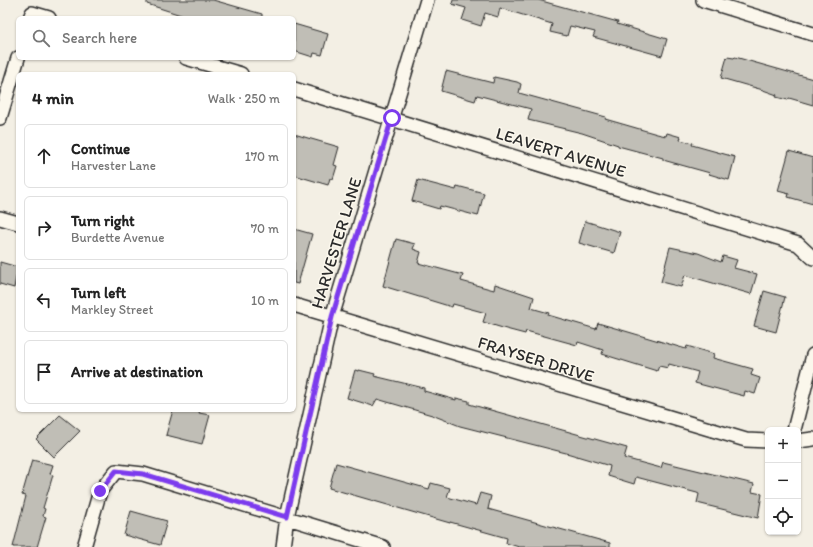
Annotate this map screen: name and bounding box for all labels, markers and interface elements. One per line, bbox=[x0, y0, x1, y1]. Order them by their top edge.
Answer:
search box bbox=[16, 16, 296, 60]
icon: search bbox=[30, 27, 52, 49]
text: Search here bbox=[62, 29, 137, 47]
text: 4 min bbox=[32, 88, 74, 108]
text: Walk · 250 m bbox=[208, 91, 280, 106]
route start bbox=[383, 109, 401, 127]
street label: LEAVERT AVENUE bbox=[494, 123, 628, 181]
text: Continue bbox=[71, 140, 130, 158]
icon: ahead bbox=[33, 145, 55, 167]
text: 170 m bbox=[245, 149, 279, 164]
text: Harvester Lane bbox=[71, 158, 156, 173]
street label: HARVESTER LANE bbox=[307, 175, 365, 311]
text: Turn right bbox=[71, 212, 135, 230]
icon: right bbox=[33, 217, 55, 239]
text: 70 m bbox=[251, 221, 279, 236]
text: Burdette Avenue bbox=[71, 230, 165, 245]
text: Turn left bbox=[71, 284, 126, 302]
icon: left bbox=[33, 289, 55, 311]
text: 10 m bbox=[251, 293, 279, 308]
text: Markley Street bbox=[71, 302, 153, 317]
street label: FRAYSER DRIVE bbox=[475, 332, 597, 386]
icon: arrive bbox=[33, 361, 55, 383]
text: Arrive at destination bbox=[71, 363, 203, 381]
map controls bbox=[765, 427, 801, 535]
button: + bbox=[765, 427, 801, 463]
button: − bbox=[765, 463, 801, 499]
route end bbox=[91, 482, 109, 500]
button: locate bbox=[765, 499, 801, 535]

